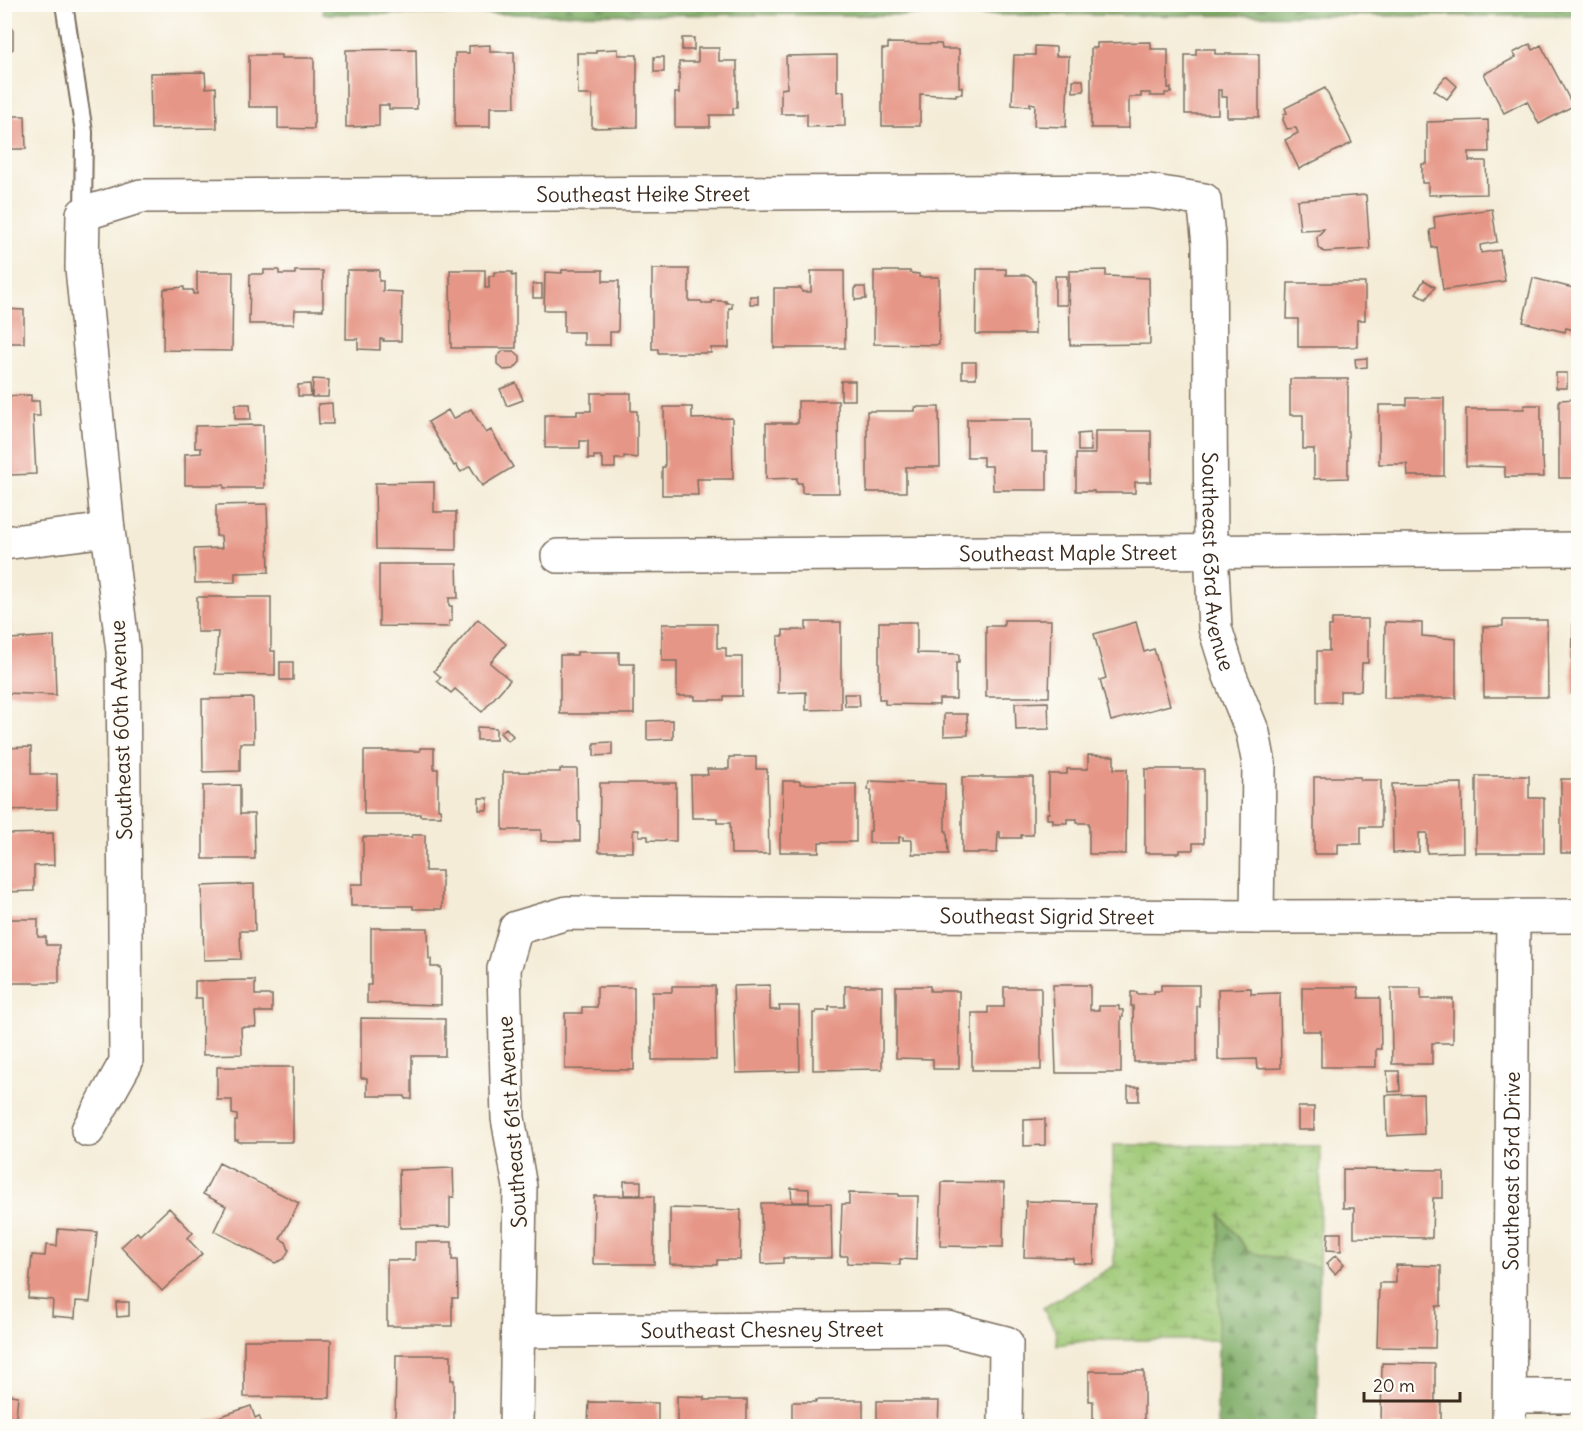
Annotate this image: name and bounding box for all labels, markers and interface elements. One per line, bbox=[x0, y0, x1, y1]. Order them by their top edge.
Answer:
street label: Southeast Heike Street bbox=[536, 179, 750, 208]
street label: Southeast 63rd Avenue bbox=[1197, 452, 1241, 674]
street label: Southeast Maple Street bbox=[959, 538, 1177, 567]
street label: Southeast 60th Avenue bbox=[104, 619, 138, 841]
street label: Southeast Sigrid Street bbox=[940, 902, 1154, 930]
street label: Southeast 61st Avenue bbox=[491, 1015, 533, 1229]
street label: Southeast 63rd Drive bbox=[1497, 1071, 1525, 1271]
street label: Southeast Chesney Street bbox=[640, 1315, 884, 1344]
scale bar bbox=[1364, 1365, 1460, 1403]
text: 20 m bbox=[1373, 1374, 1415, 1397]

